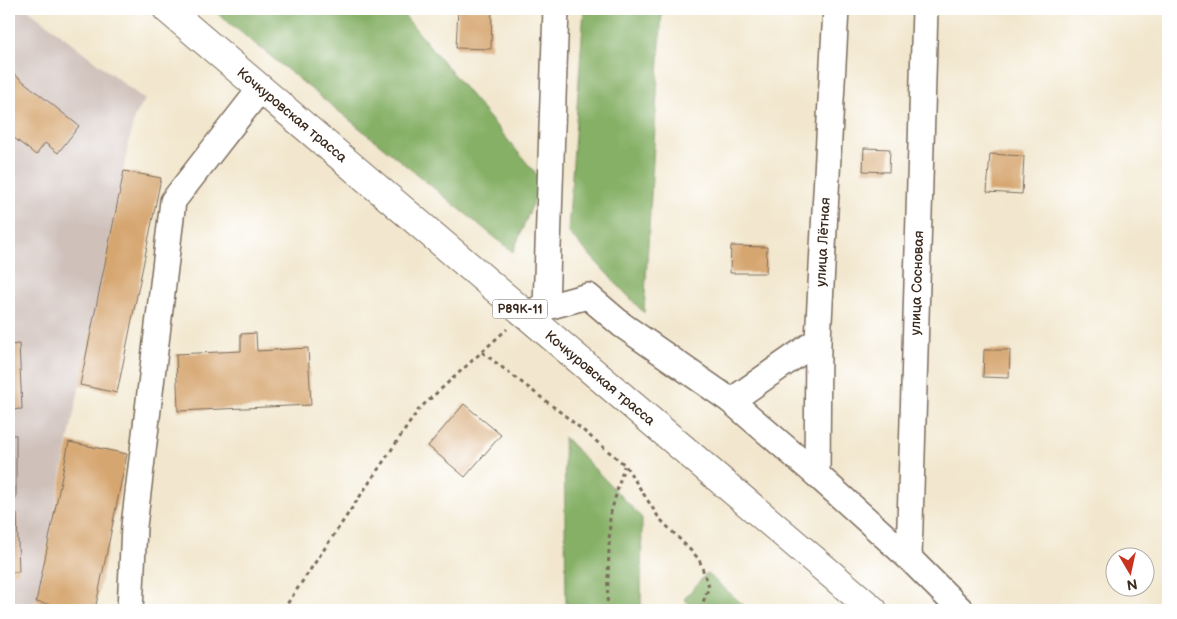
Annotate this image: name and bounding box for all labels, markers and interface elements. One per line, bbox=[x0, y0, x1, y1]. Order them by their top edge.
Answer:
street label: Кочкуровская трасса bbox=[233, 64, 351, 167]
street label: улица Лётная bbox=[812, 197, 834, 287]
street label: улица Сосновая bbox=[907, 230, 927, 336]
road number: Р89К-11 bbox=[492, 300, 548, 318]
street label: Кочкуровская трасса bbox=[541, 327, 659, 430]
north arrow bbox=[1104, 546, 1154, 596]
text: N bbox=[1125, 575, 1138, 594]

